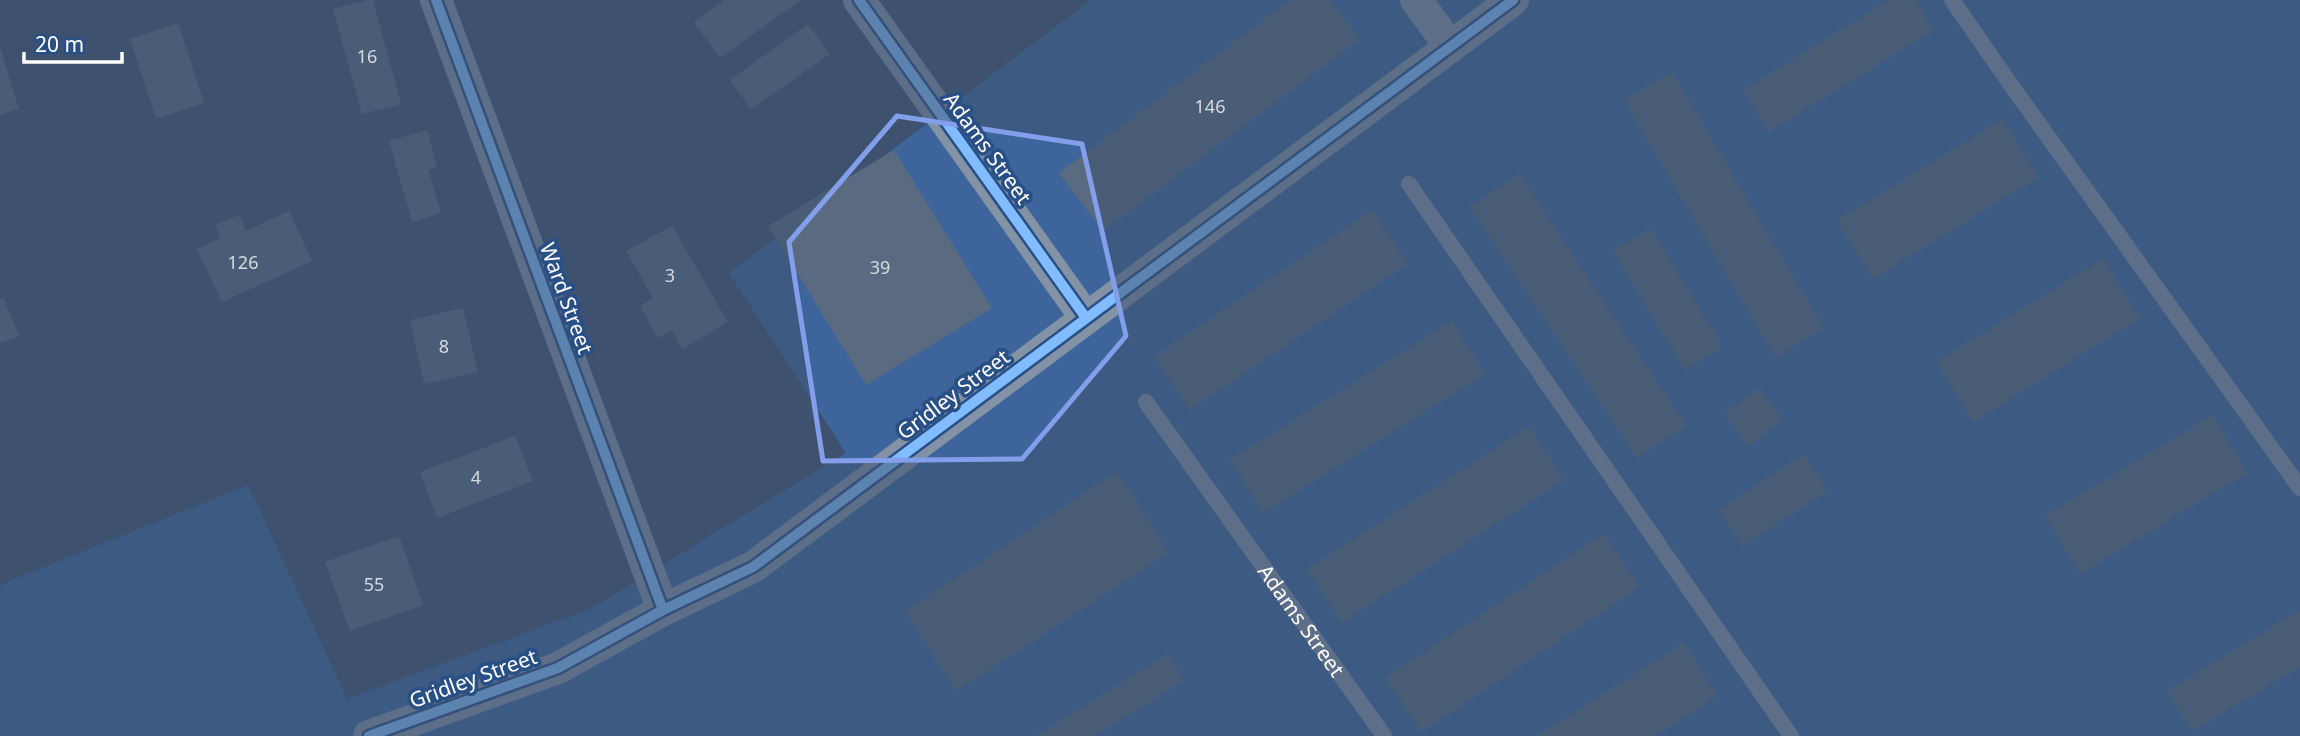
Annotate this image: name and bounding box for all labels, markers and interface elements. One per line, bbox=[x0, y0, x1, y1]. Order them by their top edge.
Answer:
scale bar bbox=[24, 21, 122, 65]
text: 20 m bbox=[35, 30, 84, 58]
house number: 16 bbox=[357, 44, 377, 68]
street label: Adams Street bbox=[938, 86, 1038, 210]
house number: 146 bbox=[1195, 94, 1225, 118]
street label: Ward Street bbox=[534, 239, 600, 358]
house number: 126 bbox=[228, 250, 258, 274]
house number: 39 bbox=[870, 255, 890, 279]
house number: 3 bbox=[665, 263, 675, 287]
house number: 8 bbox=[439, 334, 449, 358]
street label: Gridley Street bbox=[891, 342, 1015, 445]
house number: 4 bbox=[471, 465, 481, 489]
street label: Adams Street bbox=[1252, 558, 1351, 682]
house number: 55 bbox=[364, 572, 384, 596]
street label: Gridley Street bbox=[405, 642, 541, 714]

